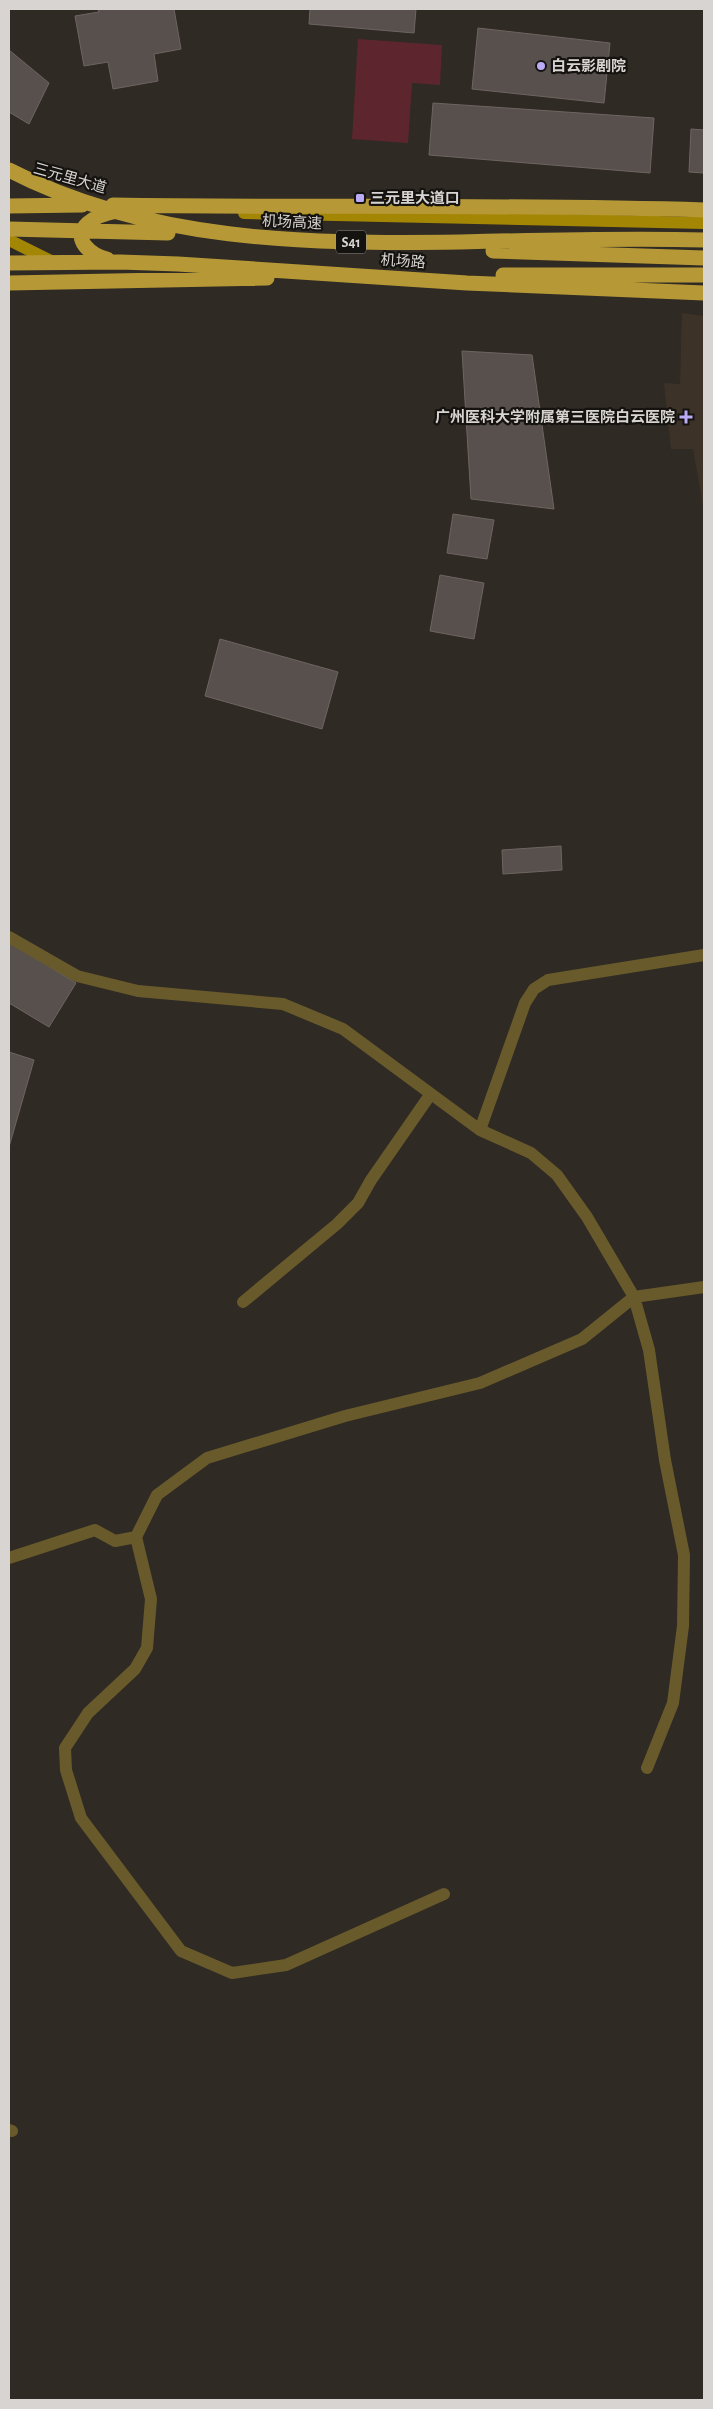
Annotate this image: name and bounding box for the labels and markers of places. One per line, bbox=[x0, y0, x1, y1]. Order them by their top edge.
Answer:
place label: 白云影剧院 bbox=[551, 57, 626, 74]
marker: 白云影剧院 bbox=[535, 60, 547, 72]
place label: 三元里大道口 bbox=[370, 190, 460, 206]
marker: 三元里大道口 bbox=[354, 192, 366, 204]
place label: 广州医科大学附属第三医院白云医院 bbox=[435, 408, 675, 425]
marker: 广州医科大学附属第三医院白云医院 bbox=[679, 410, 693, 424]

